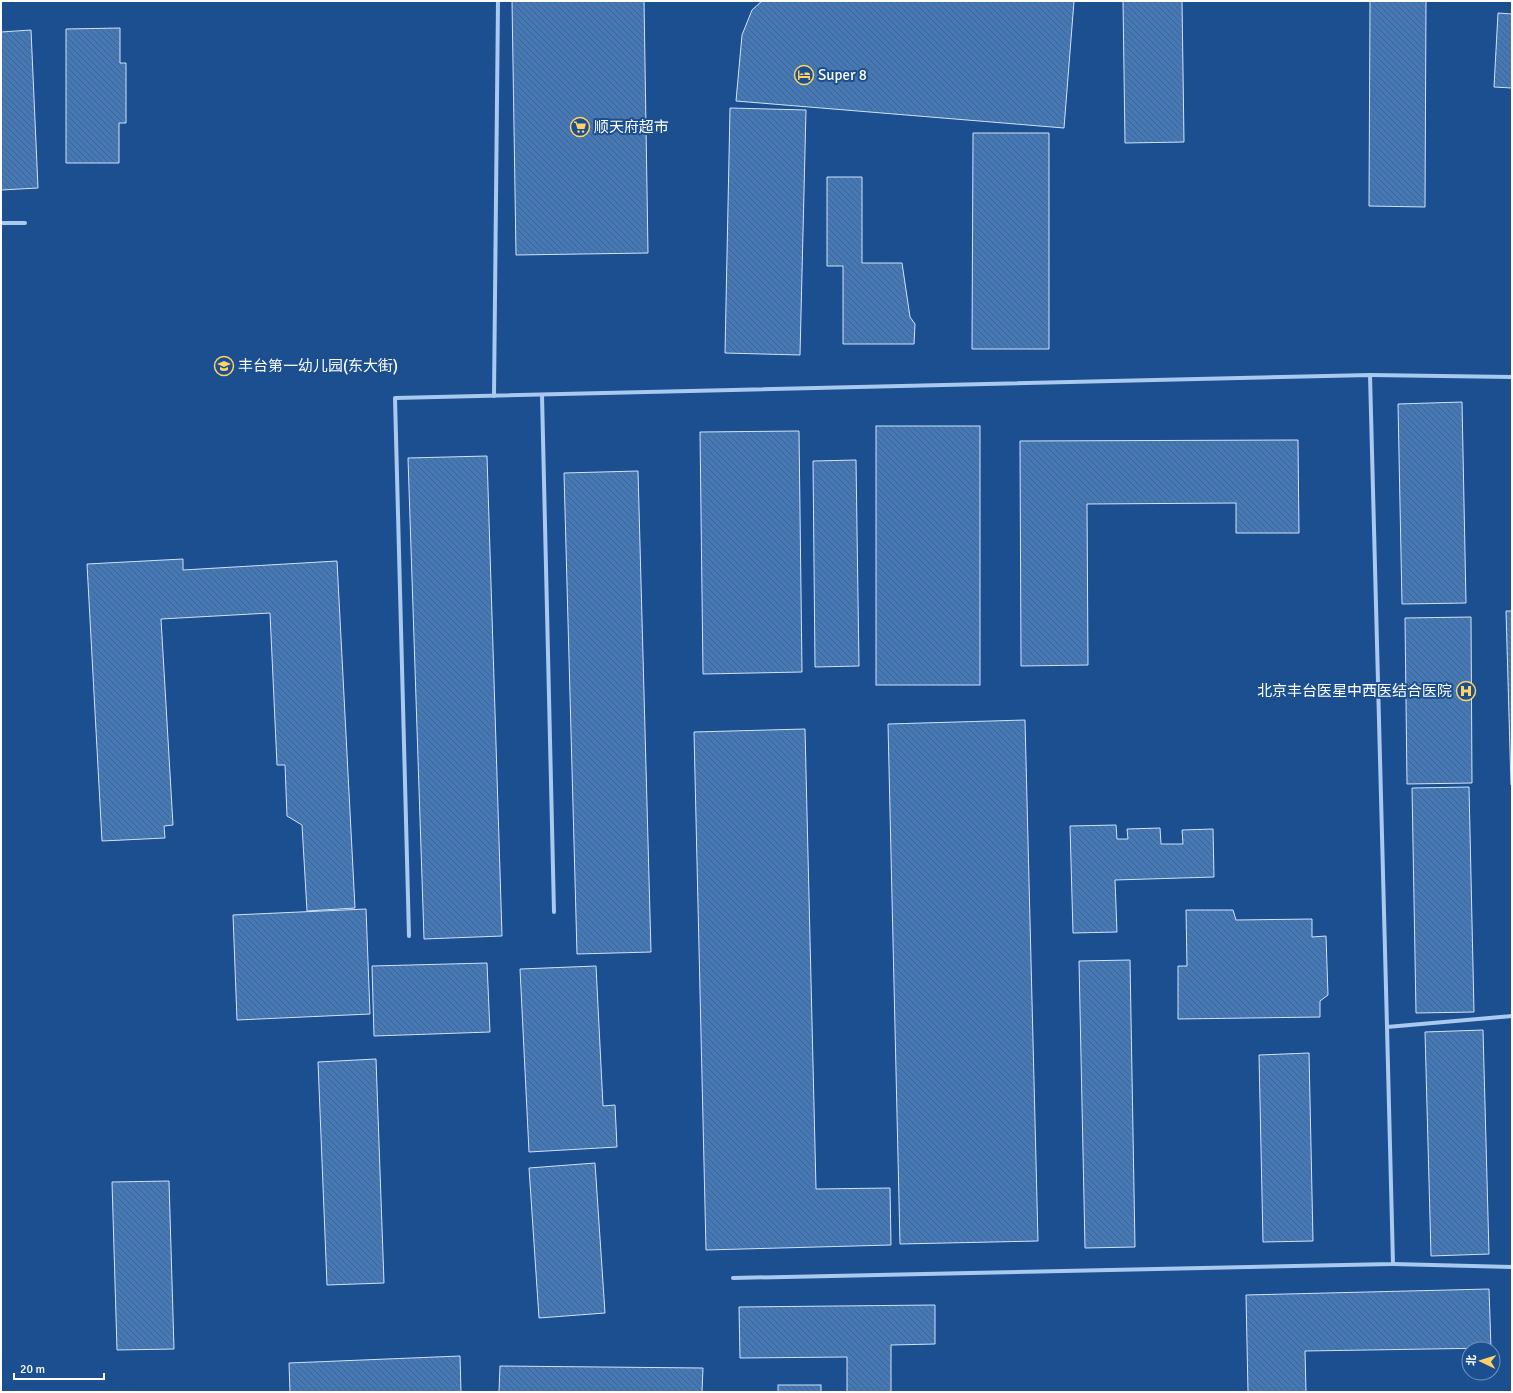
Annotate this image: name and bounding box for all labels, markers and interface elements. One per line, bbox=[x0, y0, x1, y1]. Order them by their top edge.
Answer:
hotel icon: Super 8 bbox=[793, 64, 815, 86]
place label: Super 8 bbox=[818, 66, 867, 84]
supermarket icon: 顺天府超市 bbox=[569, 116, 591, 138]
place label: 顺天府超市 bbox=[594, 118, 669, 136]
school or university icon: 丰台第一幼儿园(东大街) bbox=[213, 355, 235, 377]
place label: 丰台第一幼儿园(东大街) bbox=[238, 357, 398, 375]
hospital icon: 北京丰台医星中西医结合医院 bbox=[1455, 680, 1477, 702]
place label: 北京丰台医星中西医结合医院 bbox=[1257, 682, 1452, 700]
north arrow bbox=[1461, 1341, 1501, 1381]
text: 北 bbox=[1465, 1354, 1478, 1366]
scale bar bbox=[14, 1355, 104, 1381]
text: 20 m bbox=[20, 1362, 45, 1377]

